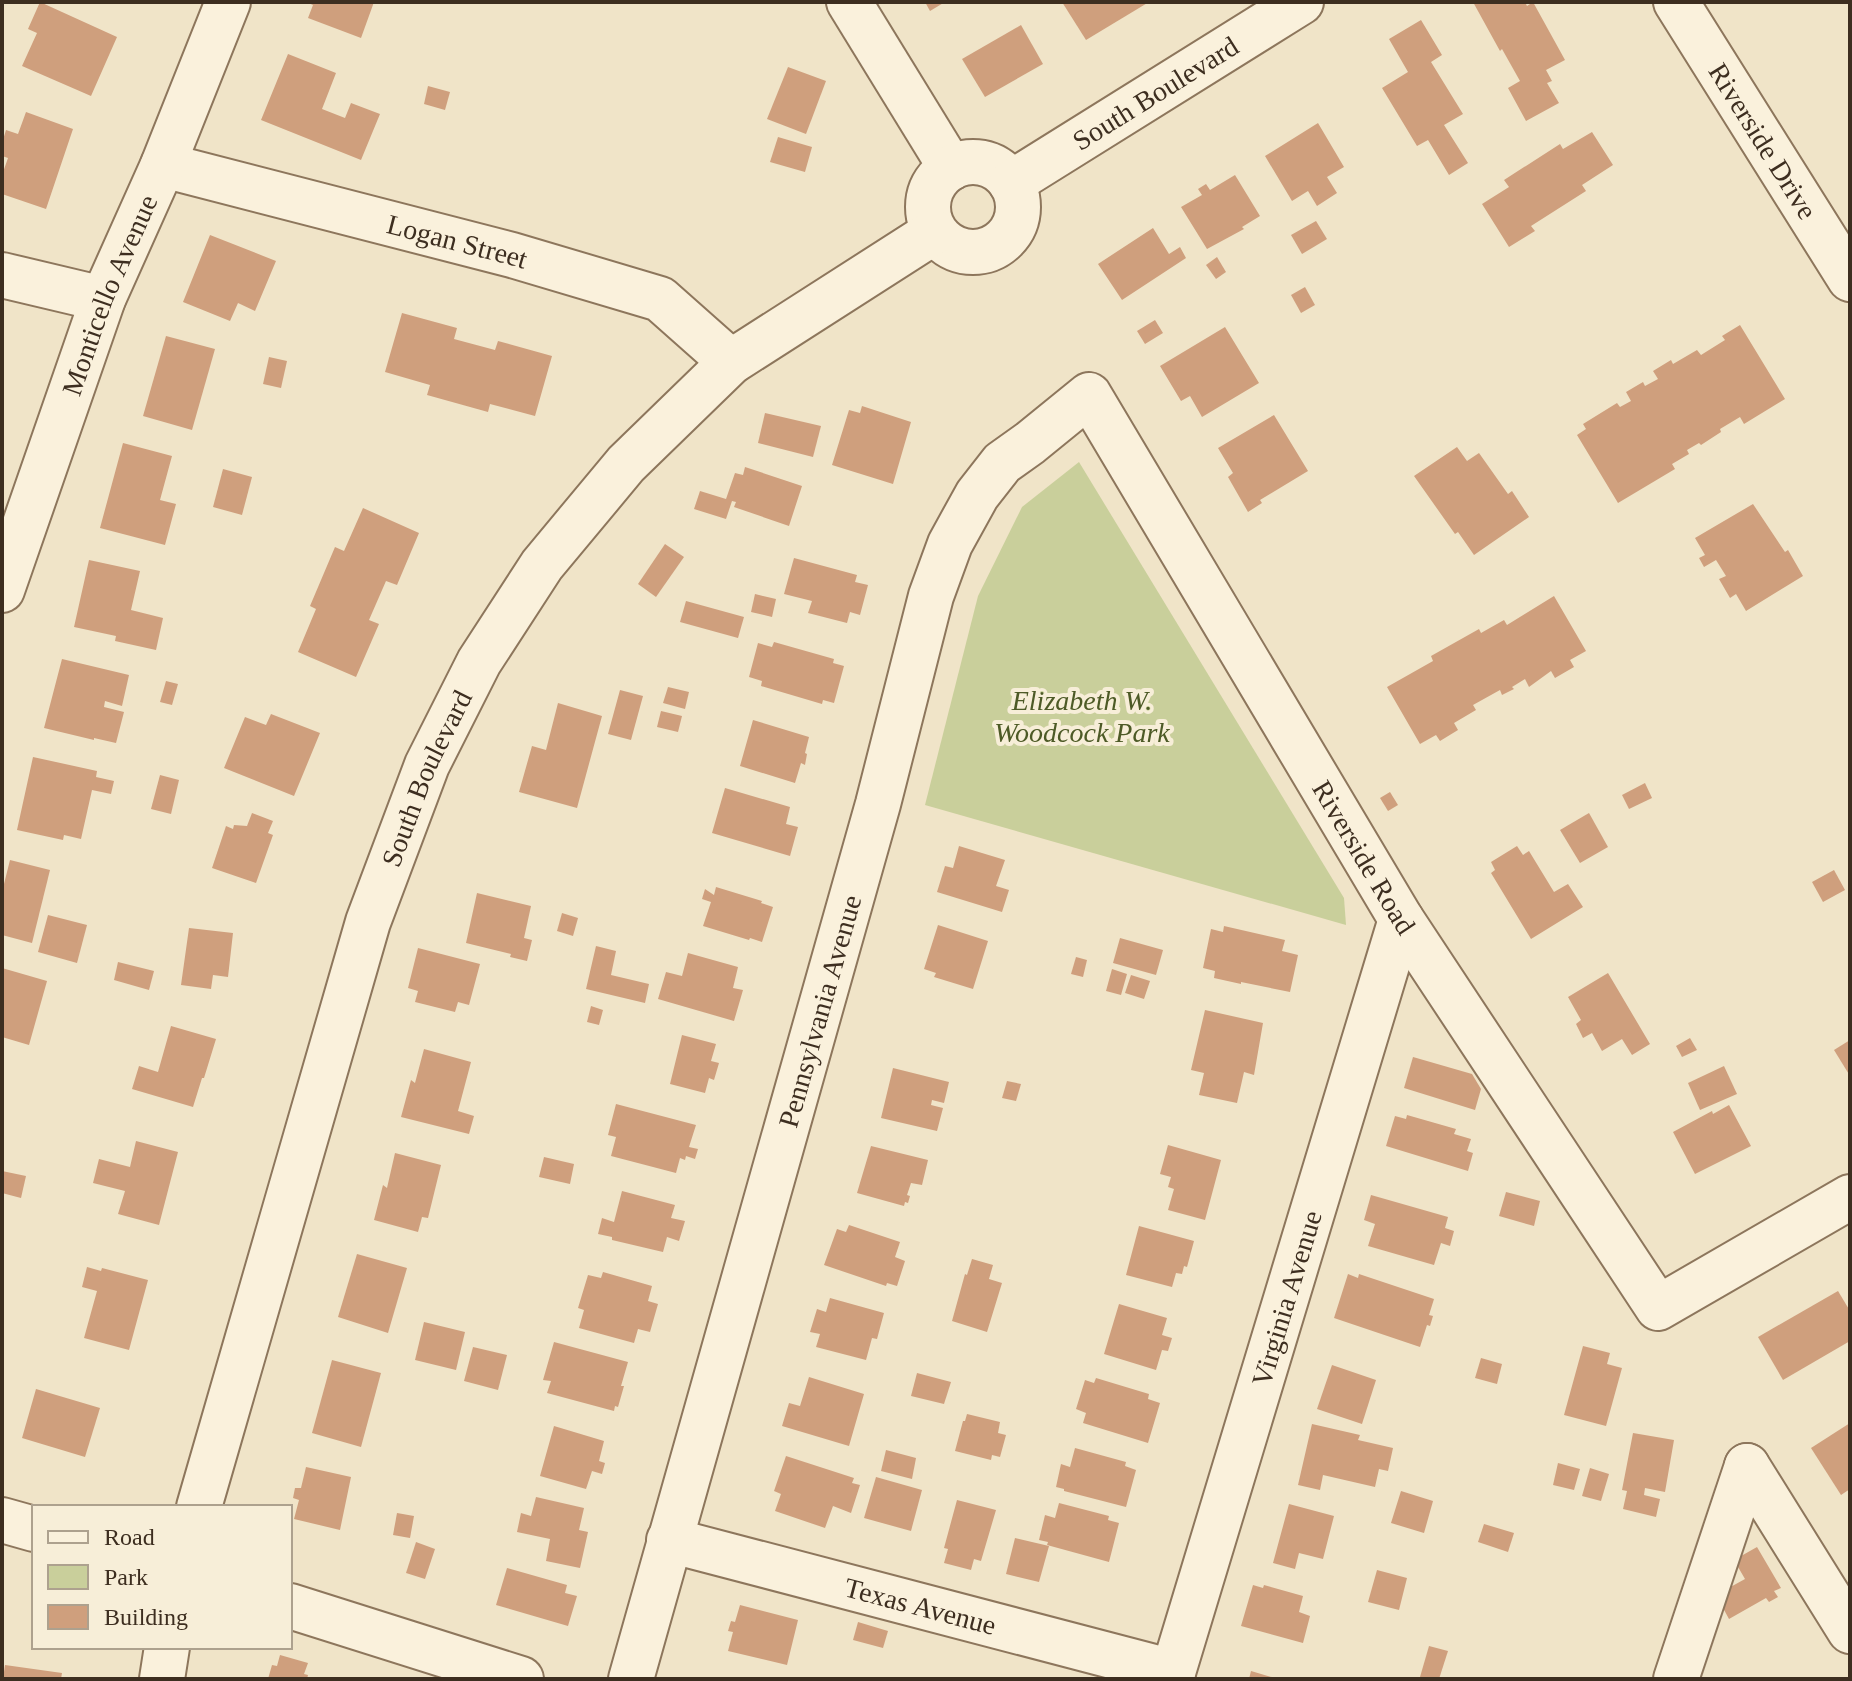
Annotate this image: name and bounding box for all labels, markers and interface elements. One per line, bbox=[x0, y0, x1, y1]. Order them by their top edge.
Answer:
street label: South Boulevard bbox=[1067, 30, 1244, 157]
street label: Riverside Drive bbox=[1702, 57, 1823, 225]
street label: Monticello Avenue bbox=[56, 190, 164, 399]
street label: Logan Street bbox=[384, 208, 531, 275]
street label: South Boulevard bbox=[375, 685, 478, 871]
park label: Elizabeth W. Woodcock Park bbox=[994, 685, 1170, 748]
street label: Riverside Road bbox=[1306, 775, 1422, 940]
street label: Pennsylvania Avenue bbox=[773, 892, 868, 1131]
street label: Virginia Avenue bbox=[1246, 1207, 1328, 1390]
legend bbox=[32, 1505, 292, 1649]
text: Road bbox=[104, 1524, 155, 1550]
text: Park bbox=[104, 1564, 148, 1590]
street label: Texas Avenue bbox=[841, 1572, 1000, 1641]
text: Building bbox=[104, 1604, 188, 1630]

